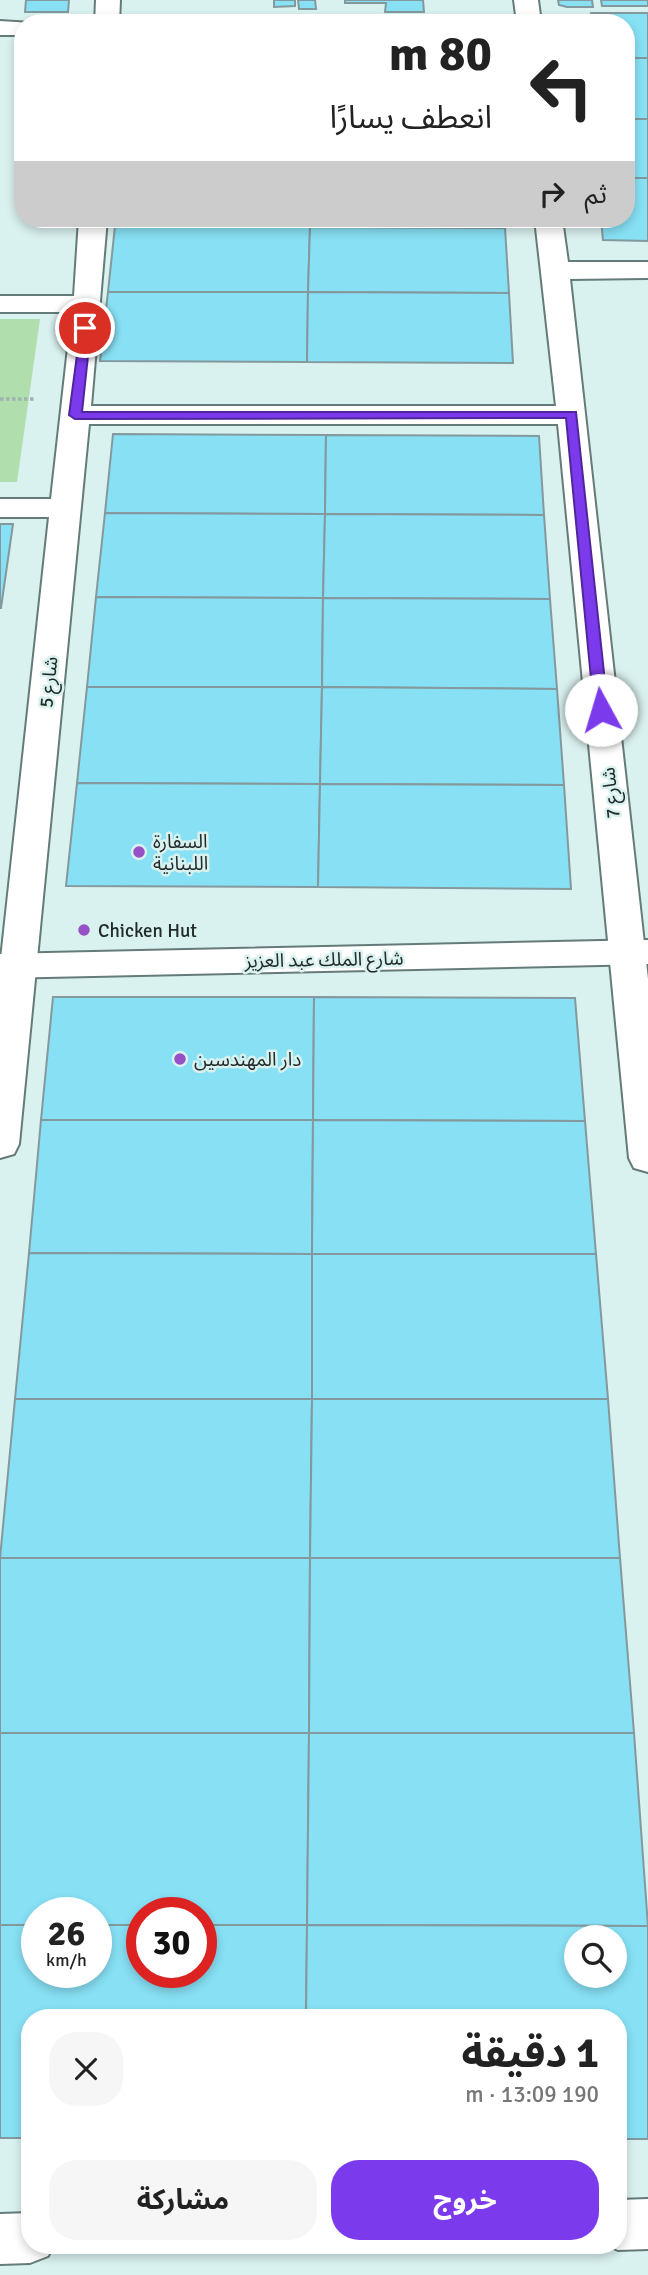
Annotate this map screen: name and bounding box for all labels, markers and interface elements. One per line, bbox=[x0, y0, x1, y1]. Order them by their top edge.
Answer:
text: 80 m bbox=[389, 24, 492, 84]
icon: left bbox=[516, 42, 607, 133]
text: انعطف يسارًا bbox=[330, 98, 492, 137]
icon: right bbox=[533, 175, 571, 213]
text: ثم bbox=[585, 179, 607, 211]
pin bbox=[55, 298, 115, 358]
icon: arrive bbox=[66, 309, 104, 347]
street label: شارع 5 bbox=[34, 655, 65, 709]
position arrow bbox=[564, 673, 638, 747]
street label: شارع 7 bbox=[596, 766, 627, 820]
place label: السفارة اللبنانية bbox=[153, 830, 208, 876]
marker: السفارة اللبنانية bbox=[131, 844, 147, 860]
place label: Chicken Hut bbox=[98, 919, 197, 943]
marker: Chicken Hut bbox=[76, 922, 92, 938]
street label: شارع الملك عبد العزيز bbox=[243, 947, 404, 974]
place label: دار المهندسين bbox=[194, 1048, 301, 1072]
marker: دار المهندسين bbox=[172, 1051, 188, 1067]
speed limit sign: 30 bbox=[126, 1897, 217, 1988]
text: 26 bbox=[48, 1912, 85, 1955]
map controls bbox=[564, 1925, 627, 1988]
button: search bbox=[564, 1925, 627, 1988]
text: km/h bbox=[46, 1949, 87, 1971]
text: 1 دقيقة bbox=[461, 2028, 599, 2079]
button: close bbox=[49, 2032, 123, 2106]
text: 190 m · 13:09 bbox=[465, 2080, 599, 2109]
button: مشاركة bbox=[49, 2160, 317, 2240]
button: خروج bbox=[331, 2160, 599, 2240]

